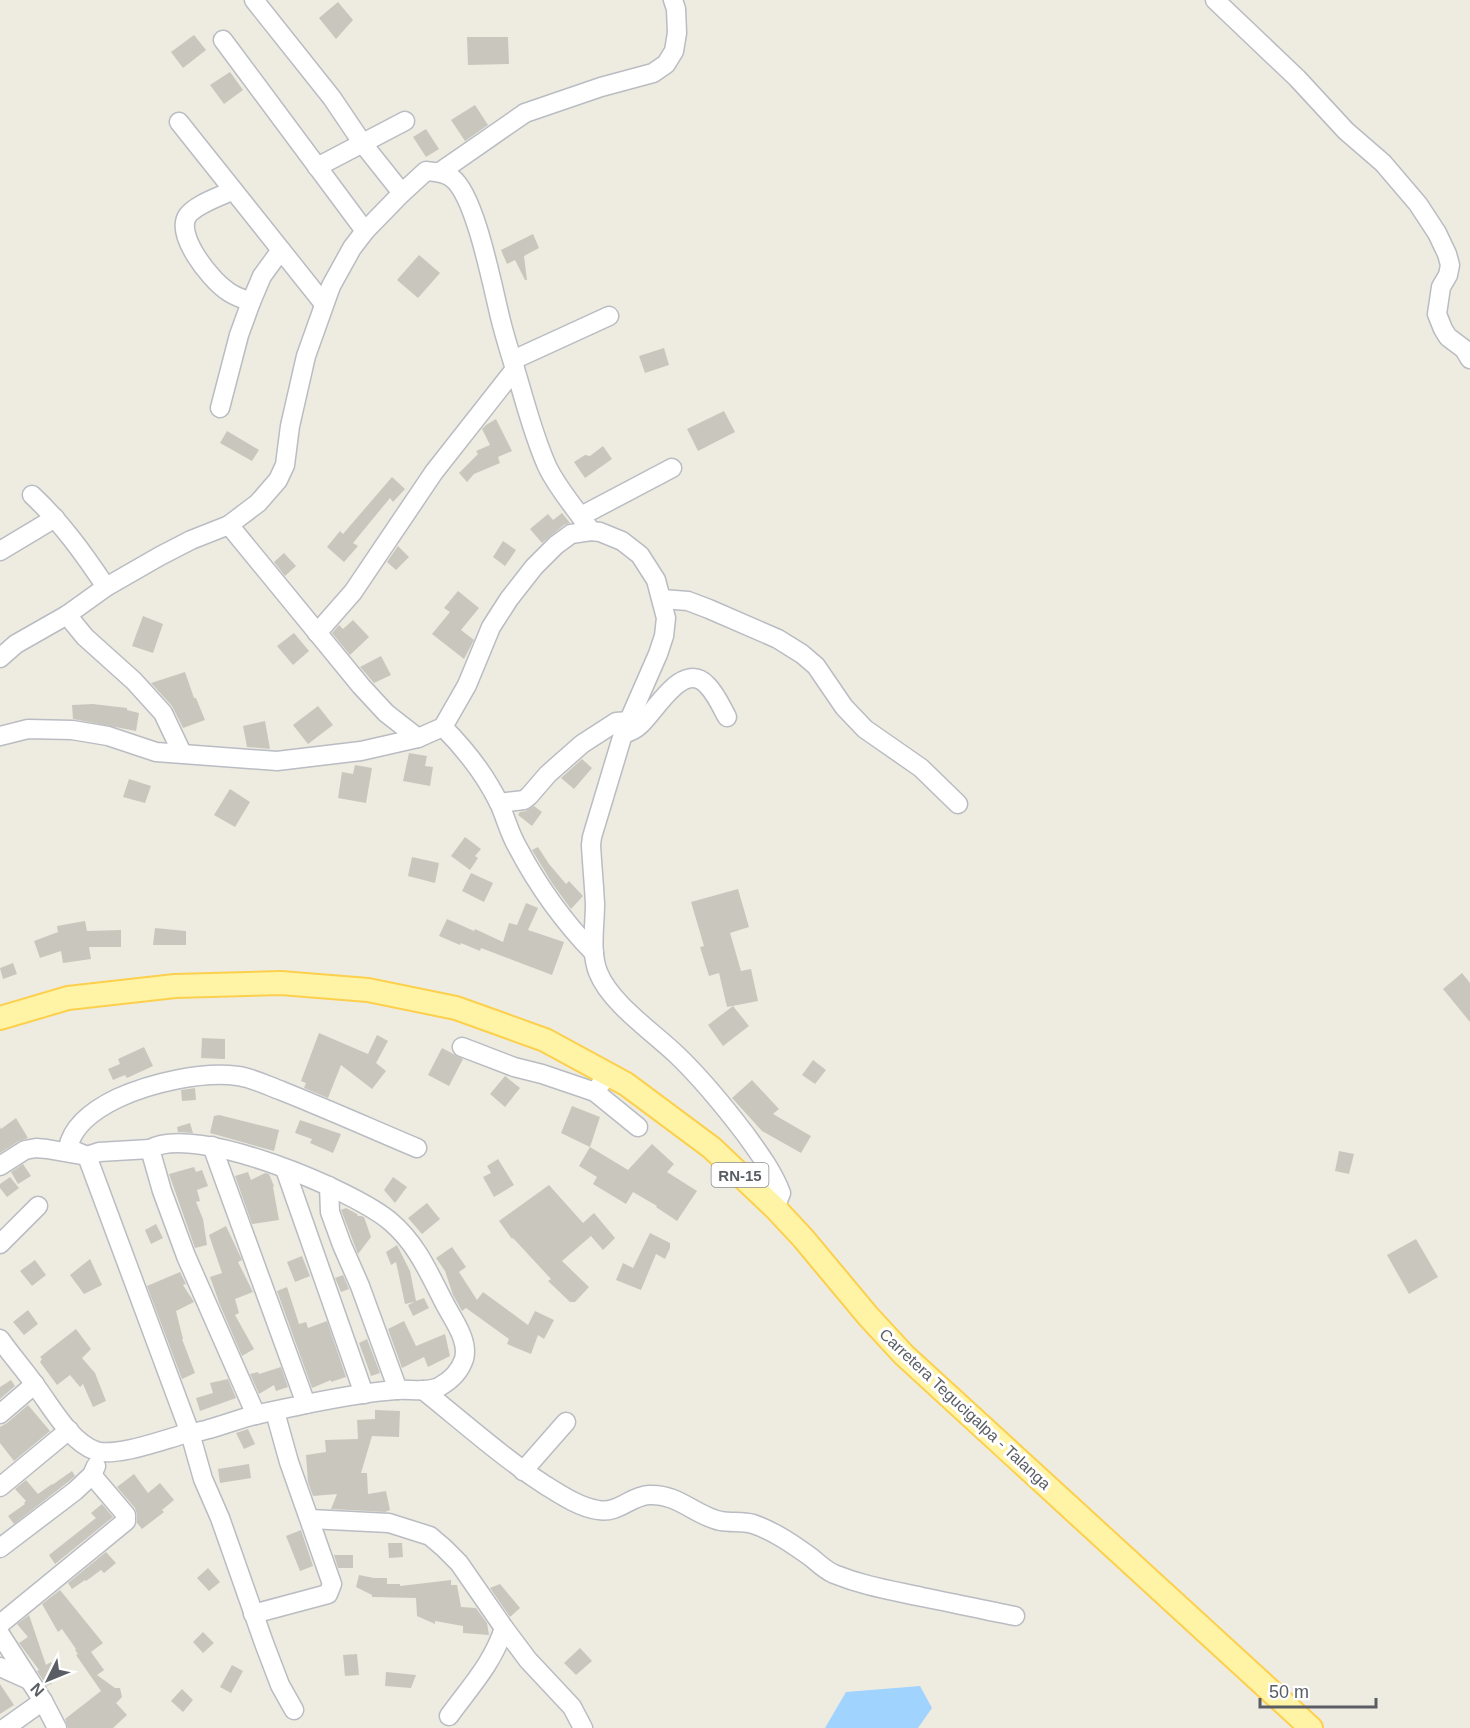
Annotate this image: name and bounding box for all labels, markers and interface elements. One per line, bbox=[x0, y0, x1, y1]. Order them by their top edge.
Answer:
road number: RN-15 bbox=[712, 1163, 768, 1187]
street label: Carretera Tegucigalpa - Talanga bbox=[876, 1325, 1054, 1493]
north arrow bbox=[18, 1650, 78, 1710]
scale bar bbox=[1260, 1671, 1376, 1709]
text: N bbox=[27, 1680, 48, 1700]
text: 50 m bbox=[1269, 1682, 1309, 1702]

